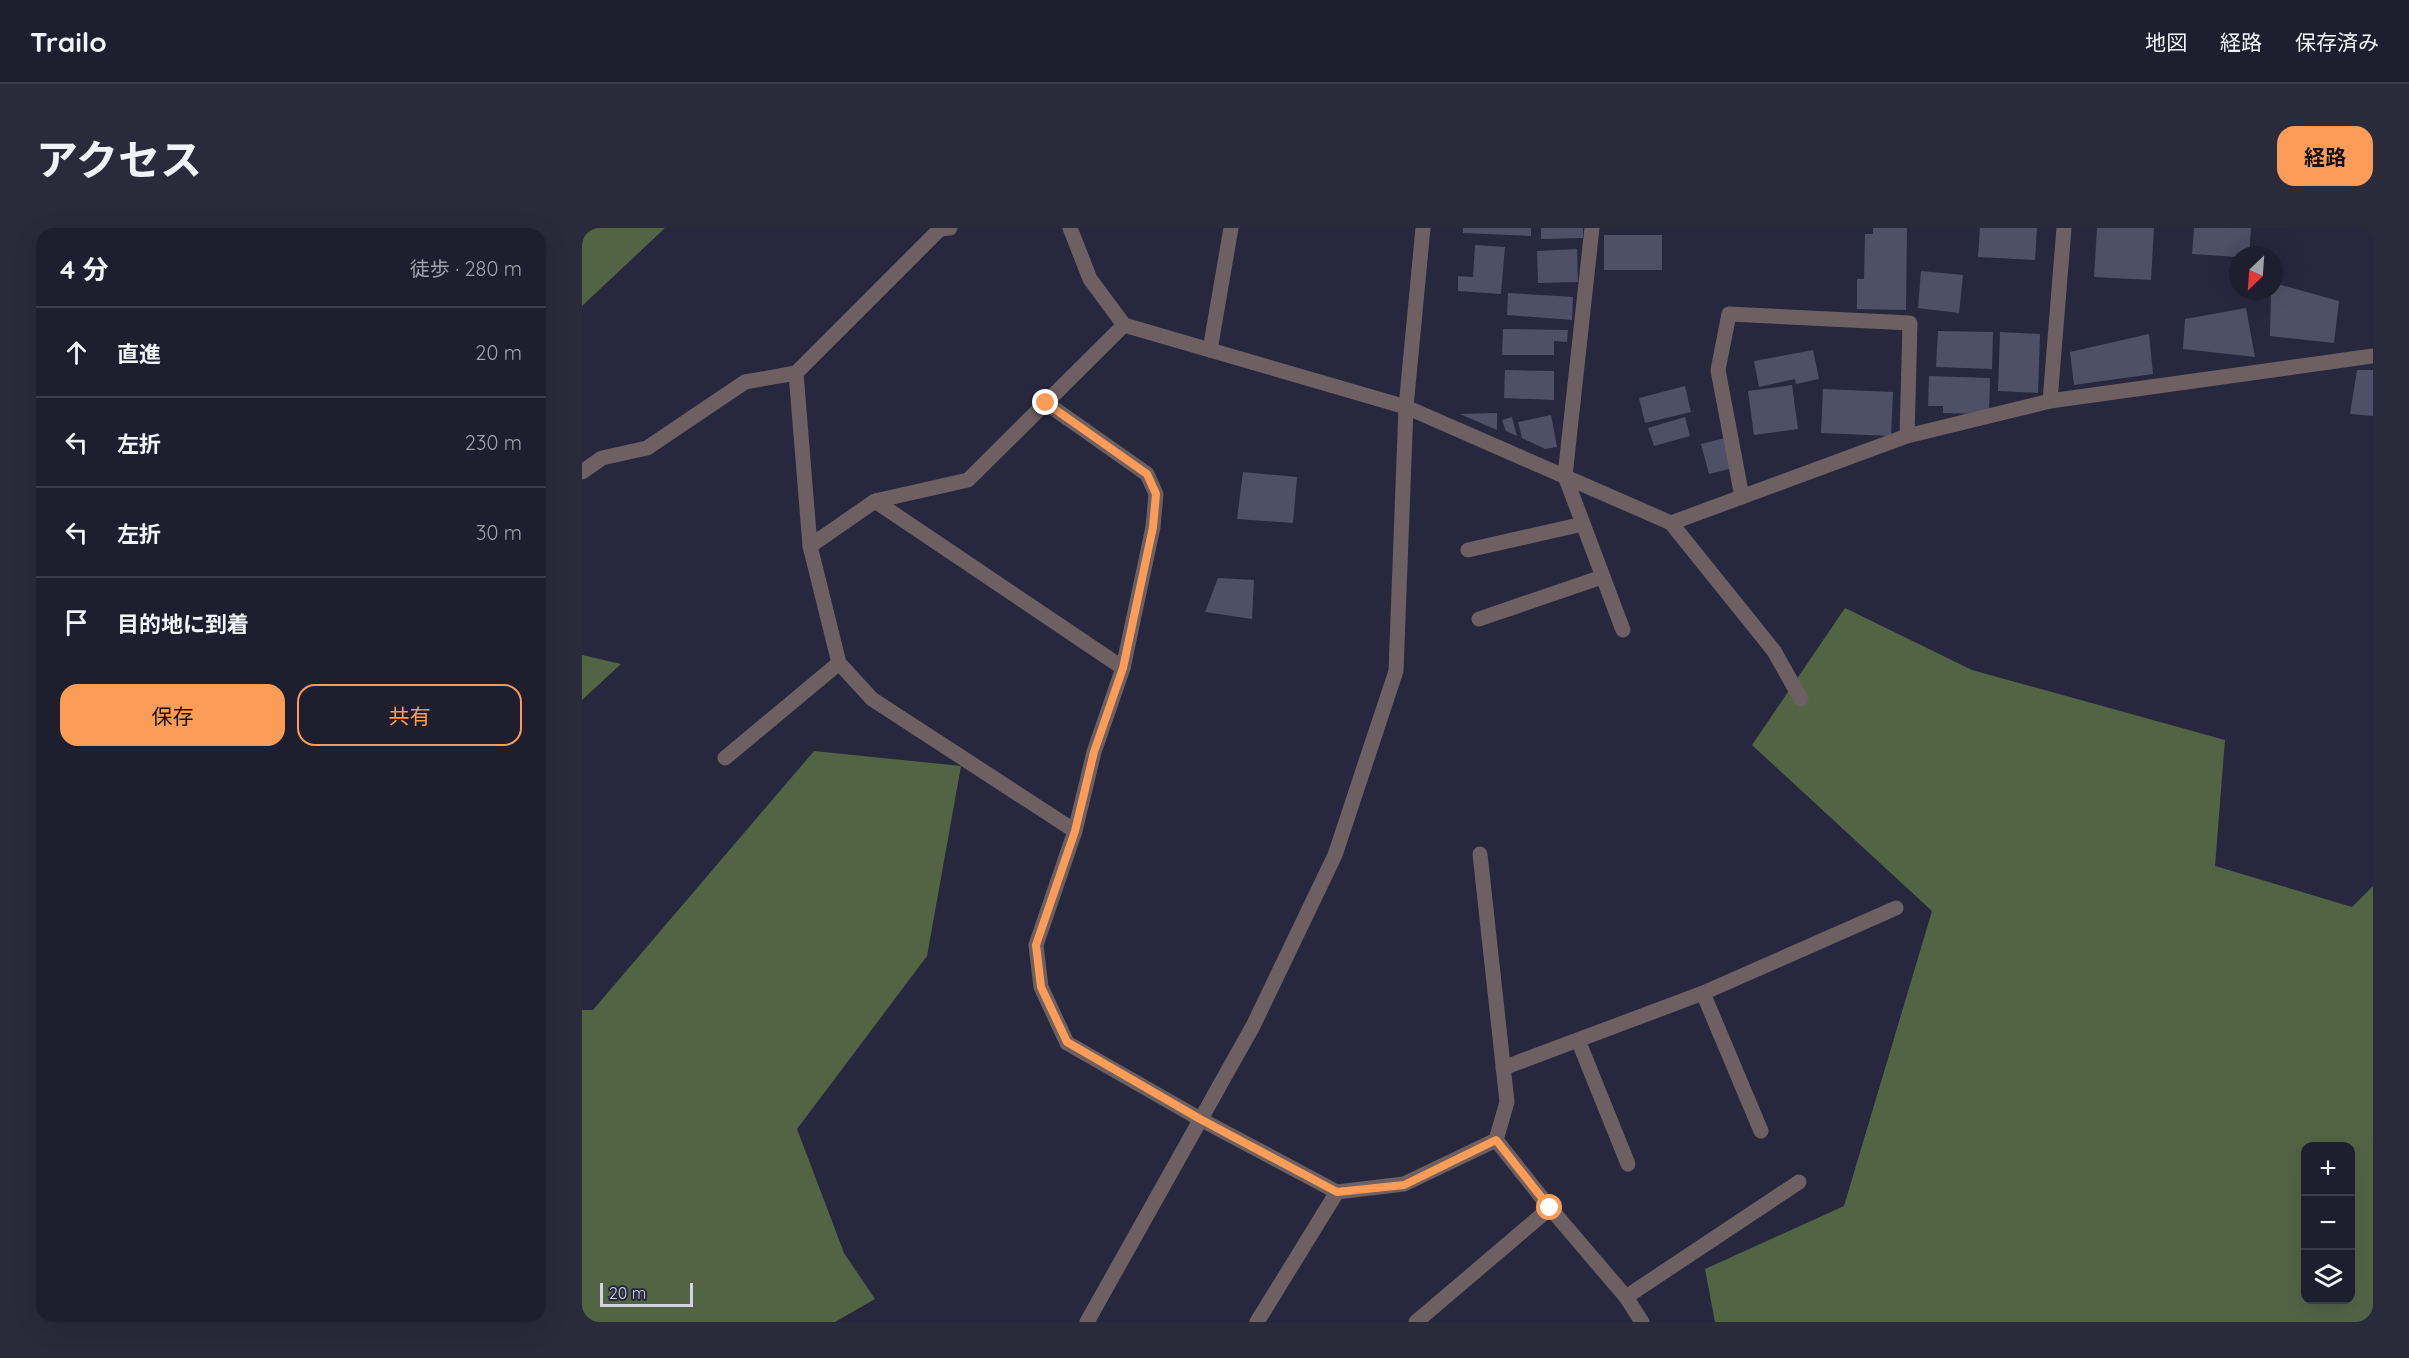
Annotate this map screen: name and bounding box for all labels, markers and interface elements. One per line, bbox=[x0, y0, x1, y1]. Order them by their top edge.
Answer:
text: Trailo bbox=[30, 24, 107, 59]
text: 地図 bbox=[2145, 29, 2187, 55]
text: 経路 bbox=[2220, 29, 2262, 55]
text: 保存済み bbox=[2295, 29, 2379, 55]
button: 経路 bbox=[2277, 126, 2373, 186]
text: アクセス bbox=[36, 133, 202, 186]
north arrow bbox=[2229, 246, 2283, 300]
text: 4 分 bbox=[60, 253, 109, 286]
text: 徒歩 · 280 m bbox=[410, 256, 522, 281]
icon: ahead bbox=[60, 336, 93, 369]
text: 直進 bbox=[117, 340, 161, 368]
text: 20 m bbox=[475, 340, 522, 365]
route end bbox=[1032, 389, 1058, 415]
icon: left bbox=[60, 426, 93, 459]
text: 左折 bbox=[117, 430, 161, 458]
text: 230 m bbox=[465, 430, 522, 455]
icon: left bbox=[60, 516, 93, 549]
text: 左折 bbox=[117, 520, 161, 548]
text: 30 m bbox=[476, 520, 522, 545]
icon: arrive bbox=[60, 606, 93, 639]
text: 目的地に到着 bbox=[117, 610, 249, 638]
button: 保存 bbox=[60, 684, 285, 746]
button: 共有 bbox=[297, 684, 522, 746]
map controls bbox=[2301, 1142, 2355, 1304]
button: + bbox=[2301, 1142, 2355, 1196]
route start bbox=[1536, 1194, 1562, 1220]
button: − bbox=[2301, 1196, 2355, 1250]
button: layers bbox=[2301, 1250, 2355, 1304]
scale bar bbox=[600, 1280, 693, 1308]
text: 20 m bbox=[609, 1283, 646, 1303]

